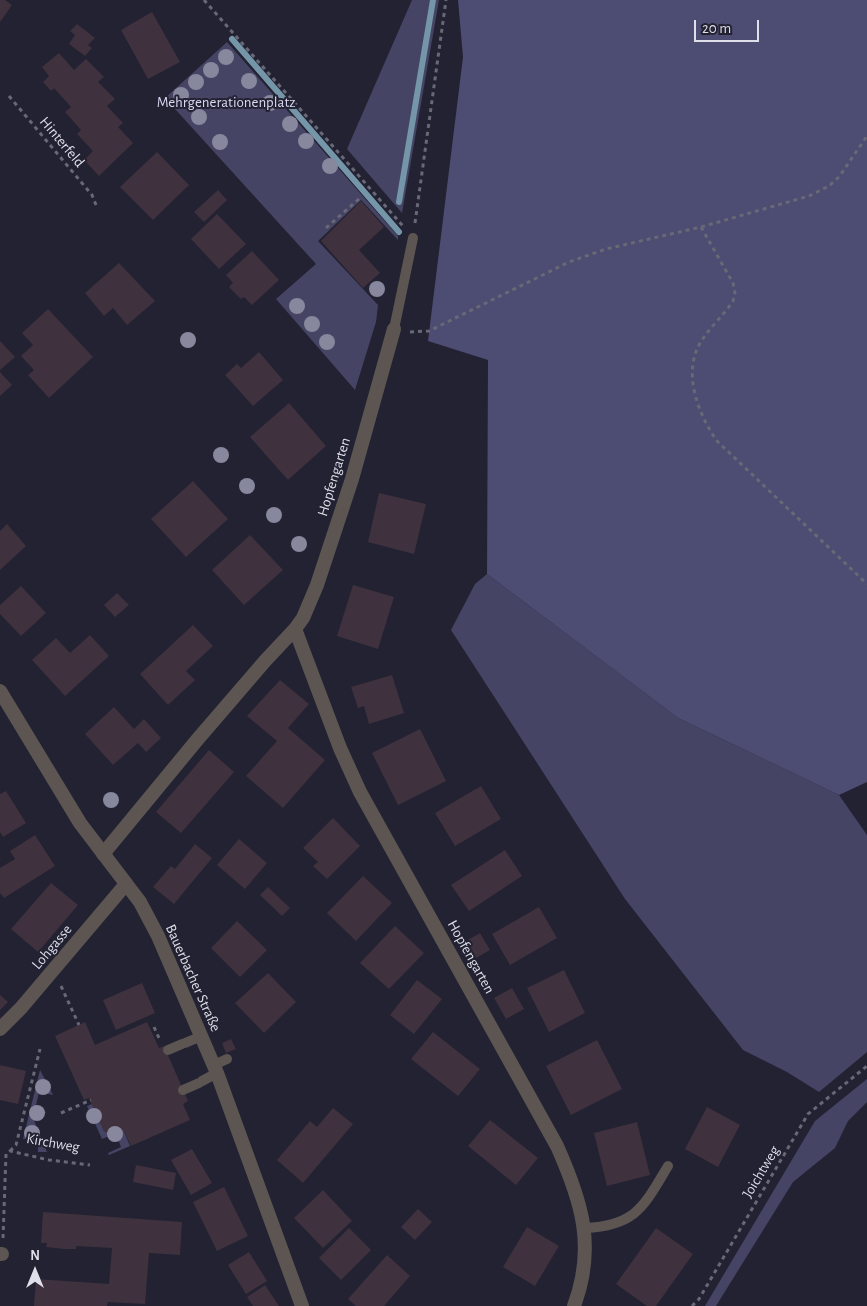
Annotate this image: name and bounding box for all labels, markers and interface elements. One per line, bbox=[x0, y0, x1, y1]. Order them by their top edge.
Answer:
scale bar bbox=[697, 10, 762, 42]
text: 20 m bbox=[702, 21, 731, 36]
park label: Mehrgenerationenplatz bbox=[157, 93, 295, 111]
street label: Hinterfeld bbox=[36, 113, 88, 171]
street label: Hopfengarten bbox=[313, 435, 355, 519]
street label: Hopfengarten bbox=[443, 917, 499, 997]
street label: Lohgasse bbox=[28, 921, 76, 973]
street label: Bauerbacher Straße bbox=[161, 922, 225, 1034]
street label: Kirchweg bbox=[25, 1129, 81, 1157]
street label: Joichtweg bbox=[738, 1143, 784, 1201]
north arrow bbox=[10, 1246, 60, 1296]
text: N bbox=[30, 1249, 40, 1263]

